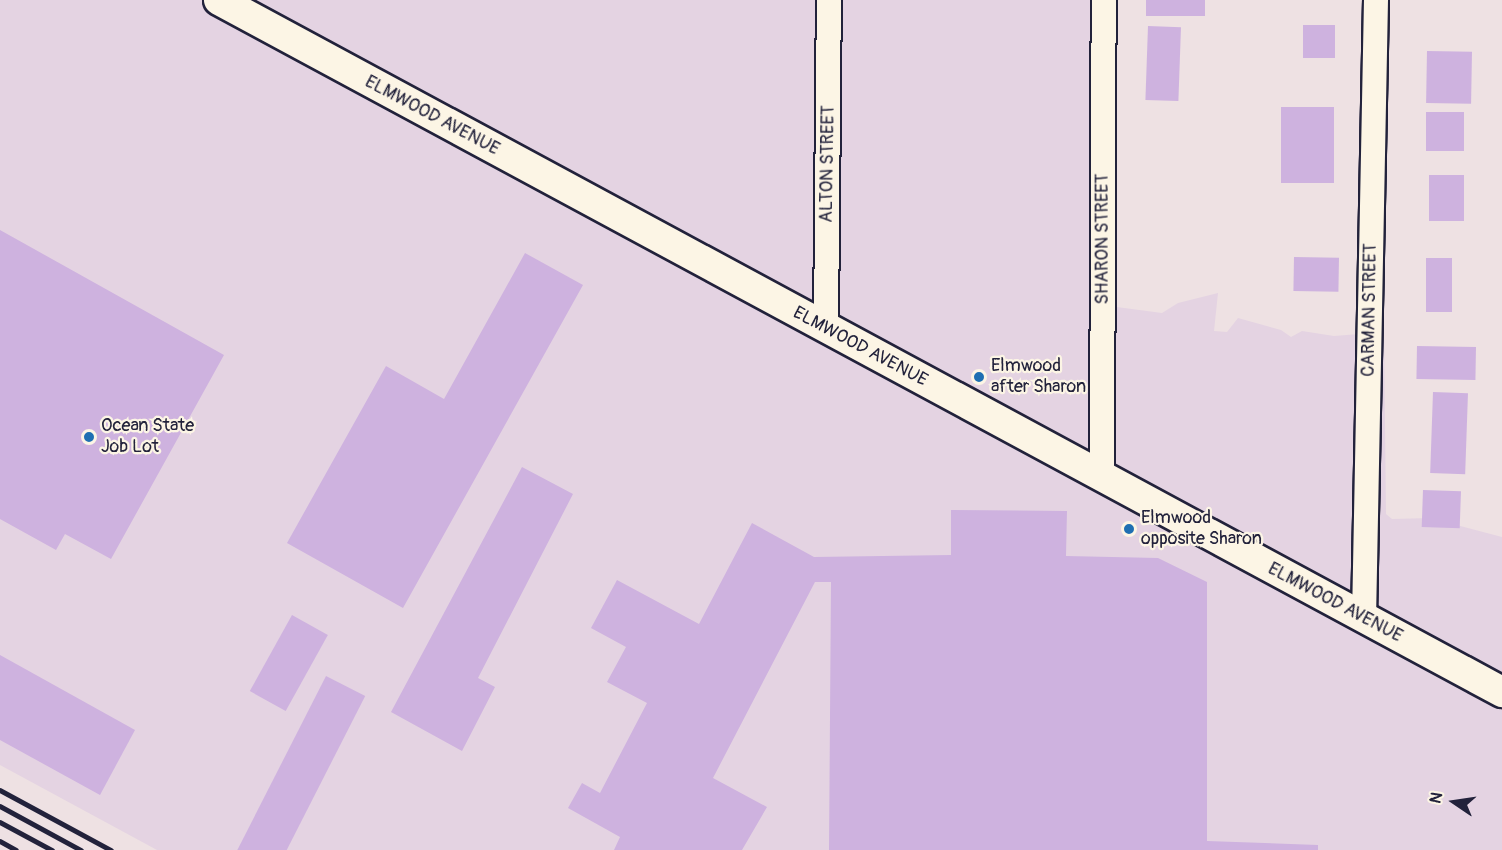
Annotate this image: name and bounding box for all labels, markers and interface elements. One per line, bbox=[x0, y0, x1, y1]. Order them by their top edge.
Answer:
street label: ELMWOOD AVENUE bbox=[361, 71, 503, 161]
street label: ALTON STREET bbox=[816, 105, 840, 223]
street label: SHARON STREET bbox=[1092, 173, 1114, 305]
street label: CARMAN STREET bbox=[1358, 243, 1382, 377]
street label: ELMWOOD AVENUE bbox=[789, 302, 931, 392]
place label: Elmwood after Sharon bbox=[991, 356, 1086, 398]
marker: Elmwood after Sharon bbox=[972, 370, 986, 384]
place label: Ocean State Job Lot bbox=[101, 416, 194, 458]
marker: Ocean State Job Lot bbox=[82, 430, 96, 444]
place label: Elmwood opposite Sharon bbox=[1141, 508, 1262, 550]
marker: Elmwood opposite Sharon bbox=[1122, 522, 1136, 536]
street label: ELMWOOD AVENUE bbox=[1264, 558, 1406, 648]
north arrow bbox=[1424, 772, 1484, 832]
text: N bbox=[1425, 790, 1447, 805]

